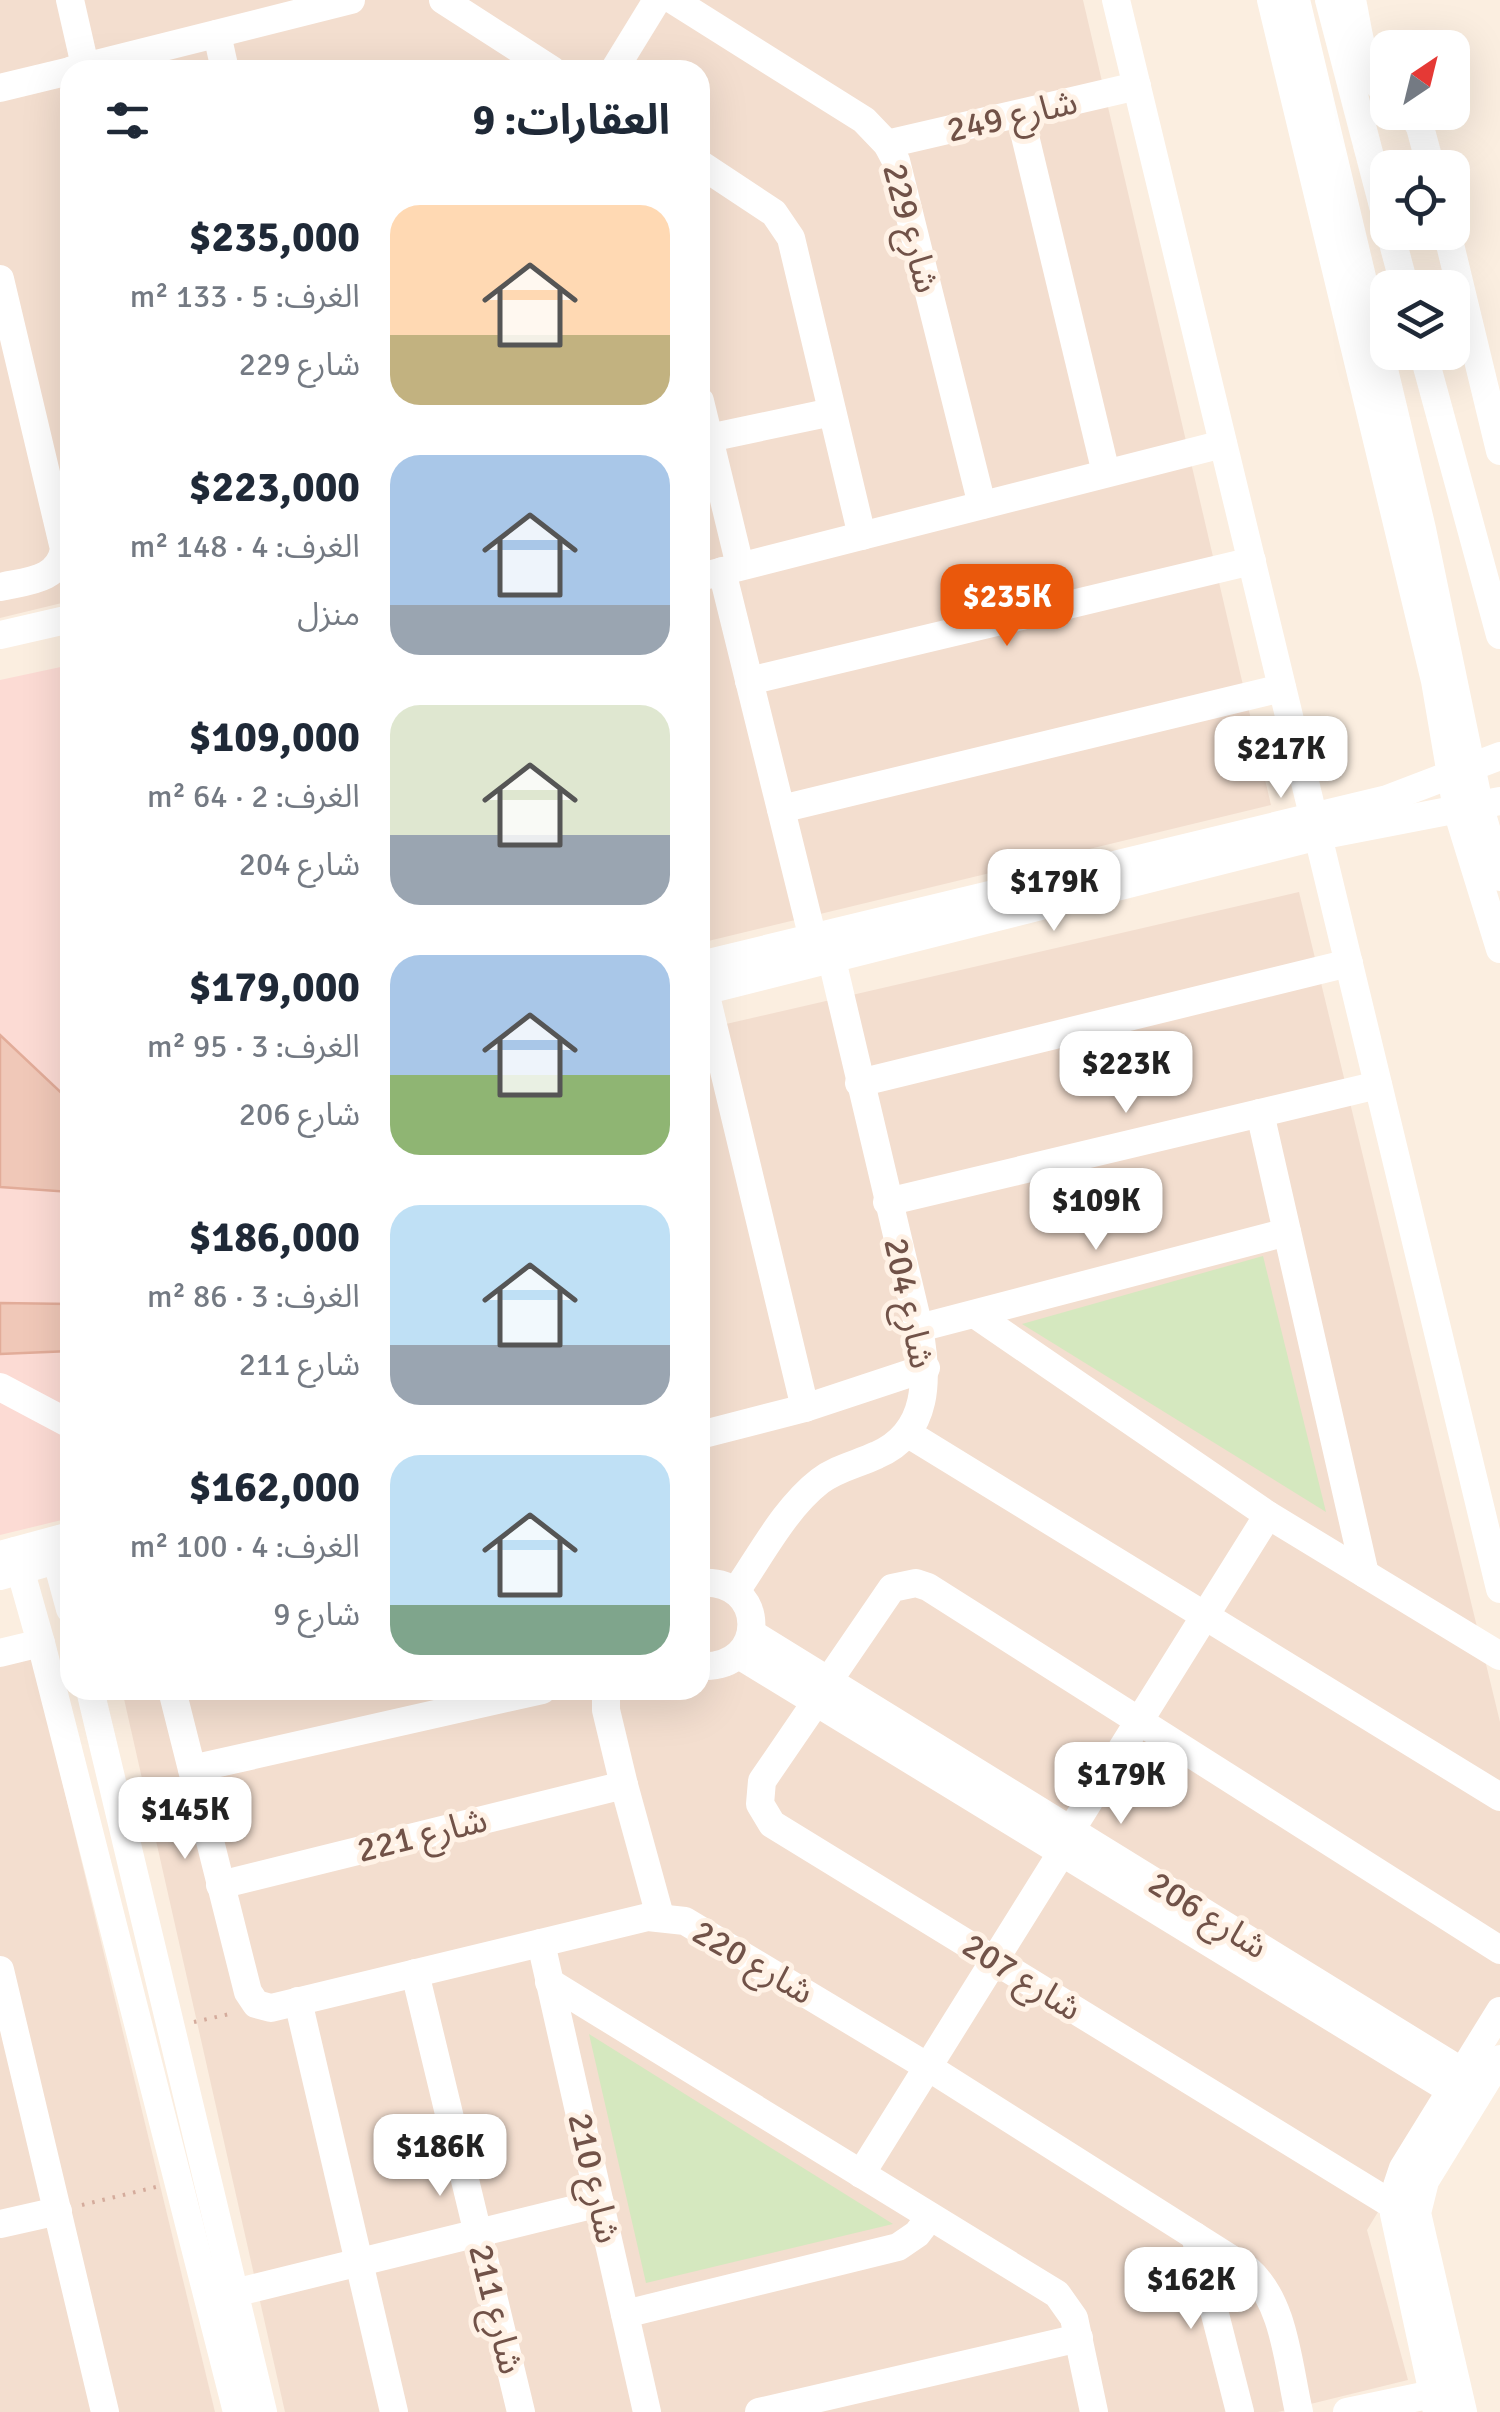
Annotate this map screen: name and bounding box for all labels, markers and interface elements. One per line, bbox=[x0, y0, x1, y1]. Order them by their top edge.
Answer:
north arrow bbox=[1370, 30, 1470, 130]
map controls bbox=[1370, 30, 1470, 370]
street label: شارع 249 bbox=[943, 80, 1082, 156]
icon: filters bbox=[100, 93, 155, 148]
text: العقارات: 9 bbox=[472, 95, 670, 146]
button: locate bbox=[1370, 150, 1470, 250]
street label: شارع 229 bbox=[869, 158, 949, 299]
text: $235,000 bbox=[189, 212, 360, 263]
icon: home bbox=[470, 245, 590, 365]
button: layers bbox=[1370, 270, 1470, 370]
text: الغرف: 5 · 133 m² bbox=[130, 277, 360, 316]
text: شارع 229 bbox=[239, 345, 360, 384]
text: $223,000 bbox=[189, 462, 360, 513]
icon: home bbox=[470, 495, 590, 615]
text: الغرف: 4 · 148 m² bbox=[130, 527, 360, 566]
pin: $235K bbox=[937, 564, 1077, 649]
text: $235K bbox=[963, 577, 1051, 616]
text: منزل bbox=[297, 595, 360, 634]
text: $109,000 bbox=[189, 712, 360, 763]
pin: $217K bbox=[1211, 716, 1351, 801]
text: $217K bbox=[1237, 729, 1325, 768]
icon: home bbox=[470, 745, 590, 865]
text: الغرف: 2 · 64 m² bbox=[147, 777, 360, 816]
text: شارع 204 bbox=[239, 845, 360, 884]
pin: $179K bbox=[984, 849, 1124, 934]
text: $179K bbox=[1010, 862, 1098, 901]
text: $179,000 bbox=[189, 962, 360, 1013]
icon: home bbox=[470, 995, 590, 1115]
text: الغرف: 3 · 95 m² bbox=[147, 1027, 360, 1066]
pin: $223K bbox=[1056, 1031, 1196, 1116]
text: $223K bbox=[1082, 1044, 1170, 1083]
text: شارع 206 bbox=[239, 1095, 360, 1134]
pin: $109K bbox=[1026, 1168, 1166, 1253]
text: $109K bbox=[1052, 1181, 1140, 1220]
text: $186,000 bbox=[189, 1212, 360, 1263]
street label: شارع 204 bbox=[870, 1234, 944, 1373]
icon: home bbox=[470, 1245, 590, 1365]
text: الغرف: 3 · 86 m² bbox=[147, 1277, 360, 1316]
text: شارع 211 bbox=[239, 1345, 360, 1384]
text: $162,000 bbox=[189, 1462, 360, 1513]
icon: home bbox=[470, 1495, 590, 1615]
text: الغرف: 4 · 100 m² bbox=[130, 1527, 360, 1566]
text: شارع 9 bbox=[273, 1595, 360, 1634]
pin: $179K bbox=[1051, 1742, 1191, 1827]
text: $179K bbox=[1077, 1755, 1165, 1794]
pin: $145K bbox=[115, 1777, 255, 1862]
text: $145K bbox=[141, 1790, 229, 1829]
street label: شارع 221 bbox=[352, 1798, 493, 1876]
street label: شارع 206 bbox=[1138, 1862, 1276, 1972]
street label: شارع 220 bbox=[683, 1910, 821, 2017]
street label: شارع 207 bbox=[952, 1924, 1090, 2034]
street label: شارع 210 bbox=[554, 2109, 630, 2248]
pin: $186K bbox=[370, 2114, 510, 2199]
text: $186K bbox=[396, 2127, 484, 2166]
street label: شارع 211 bbox=[455, 2239, 533, 2380]
pin: $162K bbox=[1121, 2247, 1261, 2332]
text: $162K bbox=[1147, 2260, 1235, 2299]

